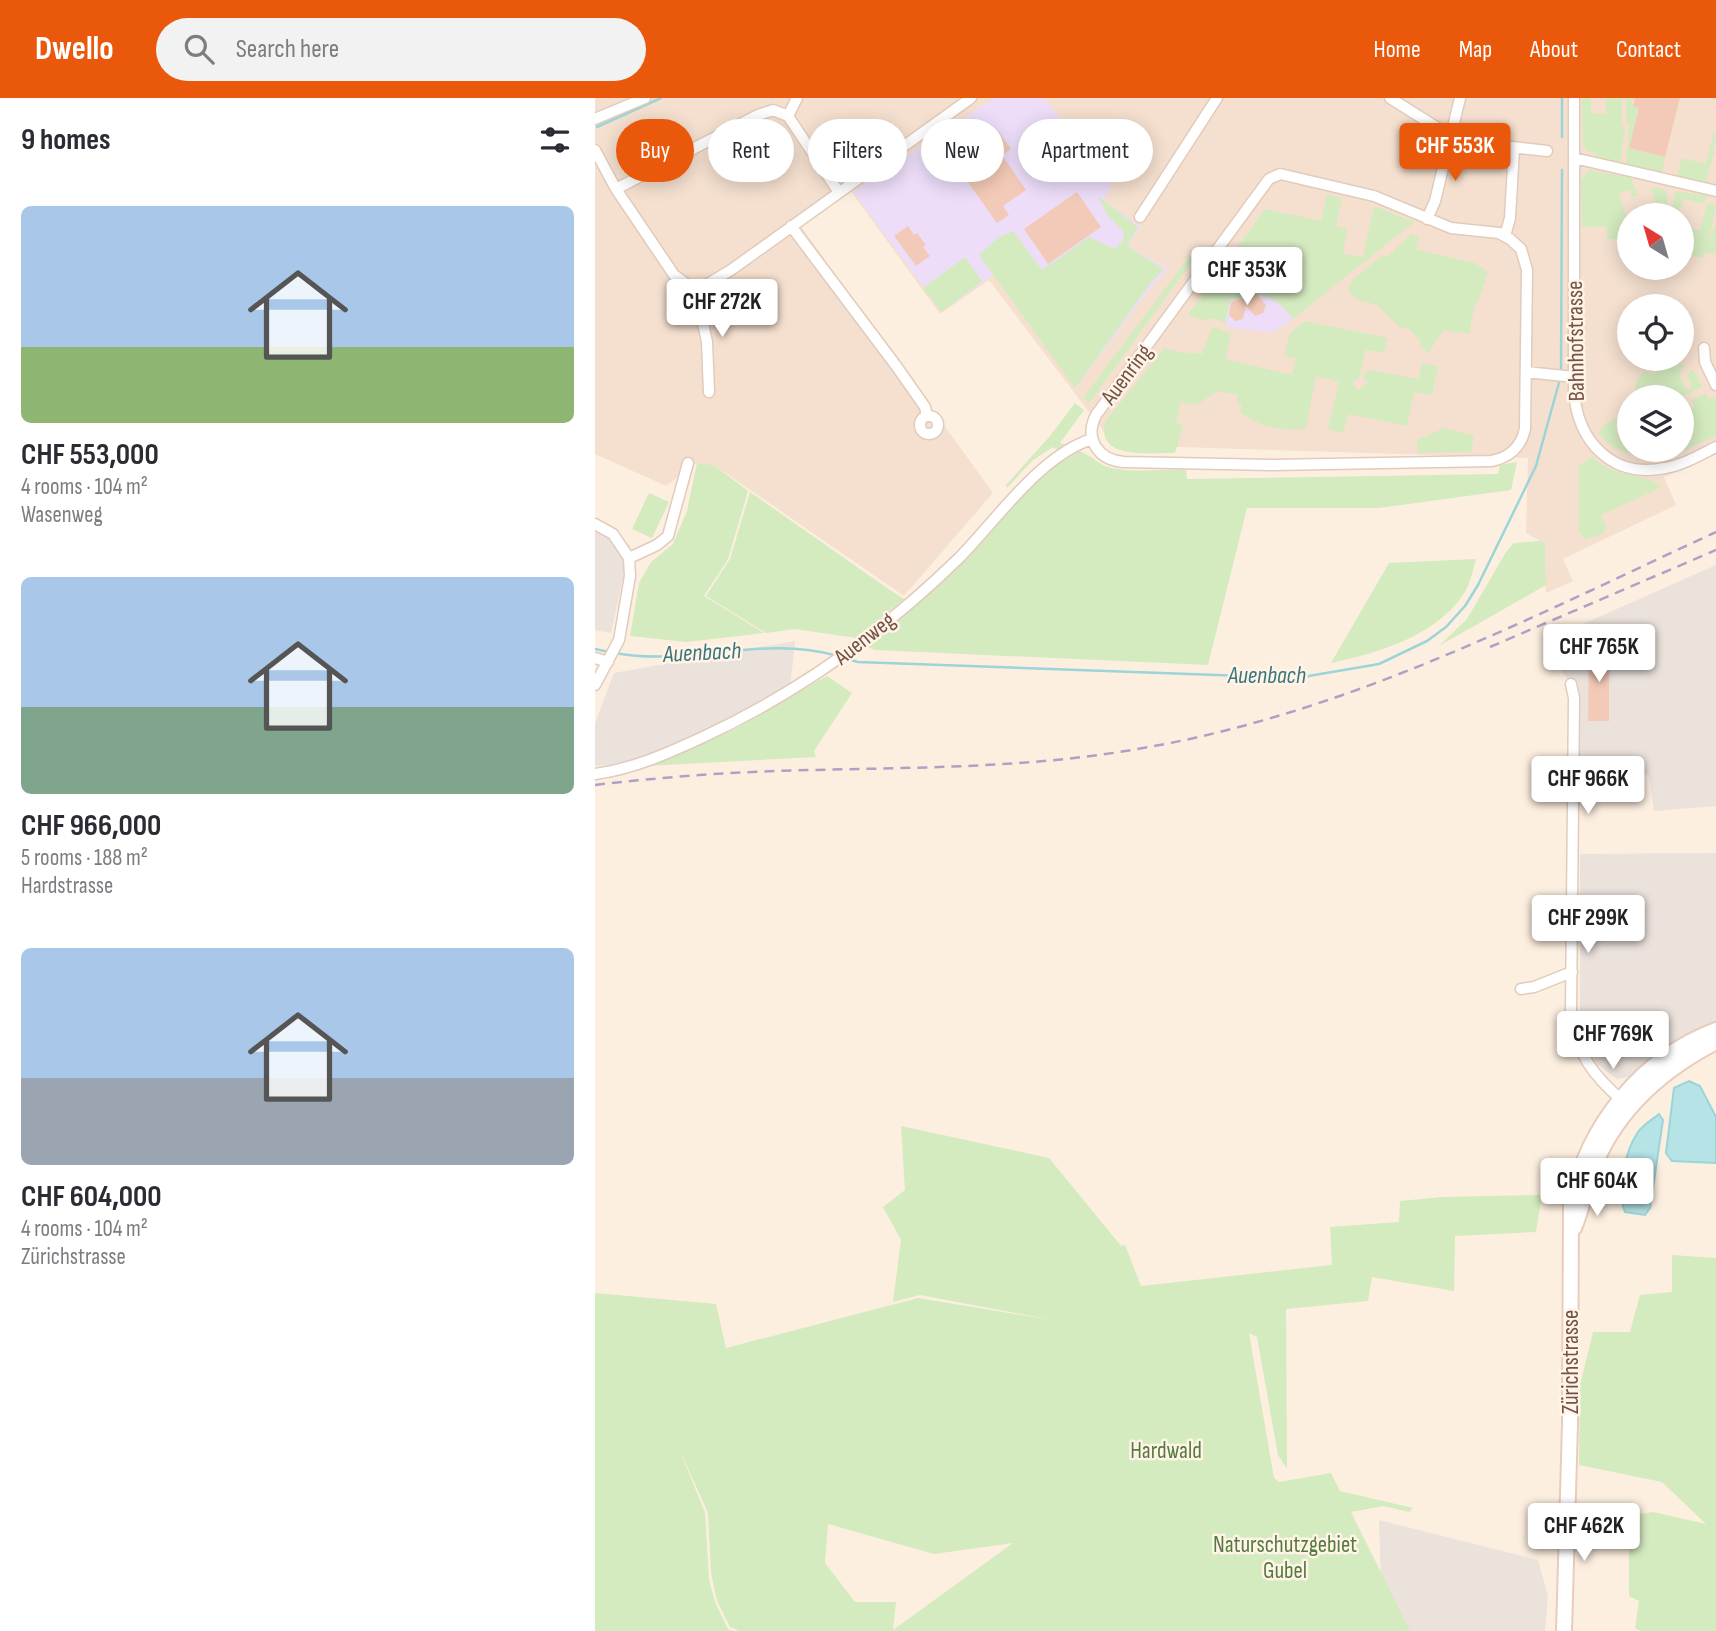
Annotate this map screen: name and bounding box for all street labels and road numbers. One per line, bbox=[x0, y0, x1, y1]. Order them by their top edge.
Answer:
street label: Bahnhofstrasse bbox=[1561, 280, 1591, 402]
street label: Auenring bbox=[1094, 339, 1159, 411]
street label: Auenweg bbox=[828, 606, 901, 672]
street label: Zürichstrasse bbox=[1557, 1310, 1585, 1414]

